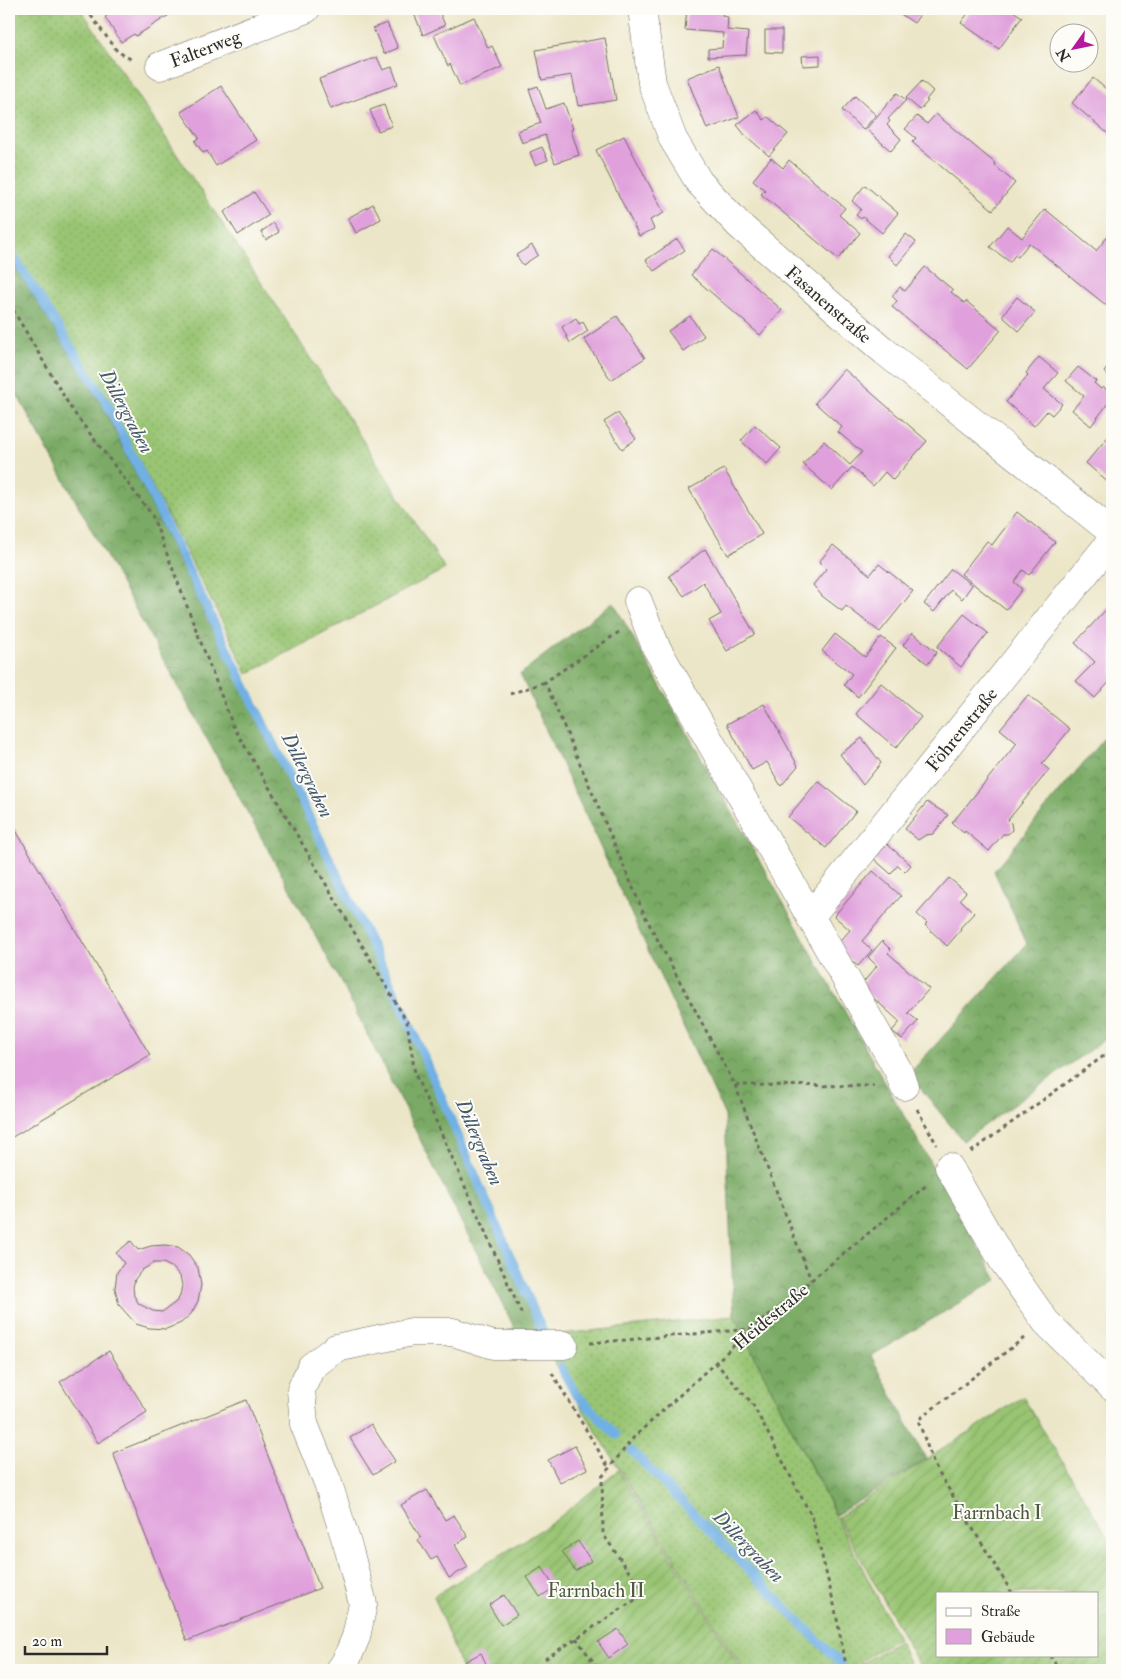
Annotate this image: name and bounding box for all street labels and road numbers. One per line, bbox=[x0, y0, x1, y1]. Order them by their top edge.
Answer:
street label: Falterweg bbox=[167, 24, 245, 73]
street label: Fasanenstraße bbox=[780, 261, 877, 349]
street label: Föhrenstraße bbox=[921, 683, 1003, 776]
street label: Heidestraße bbox=[728, 1278, 813, 1355]

